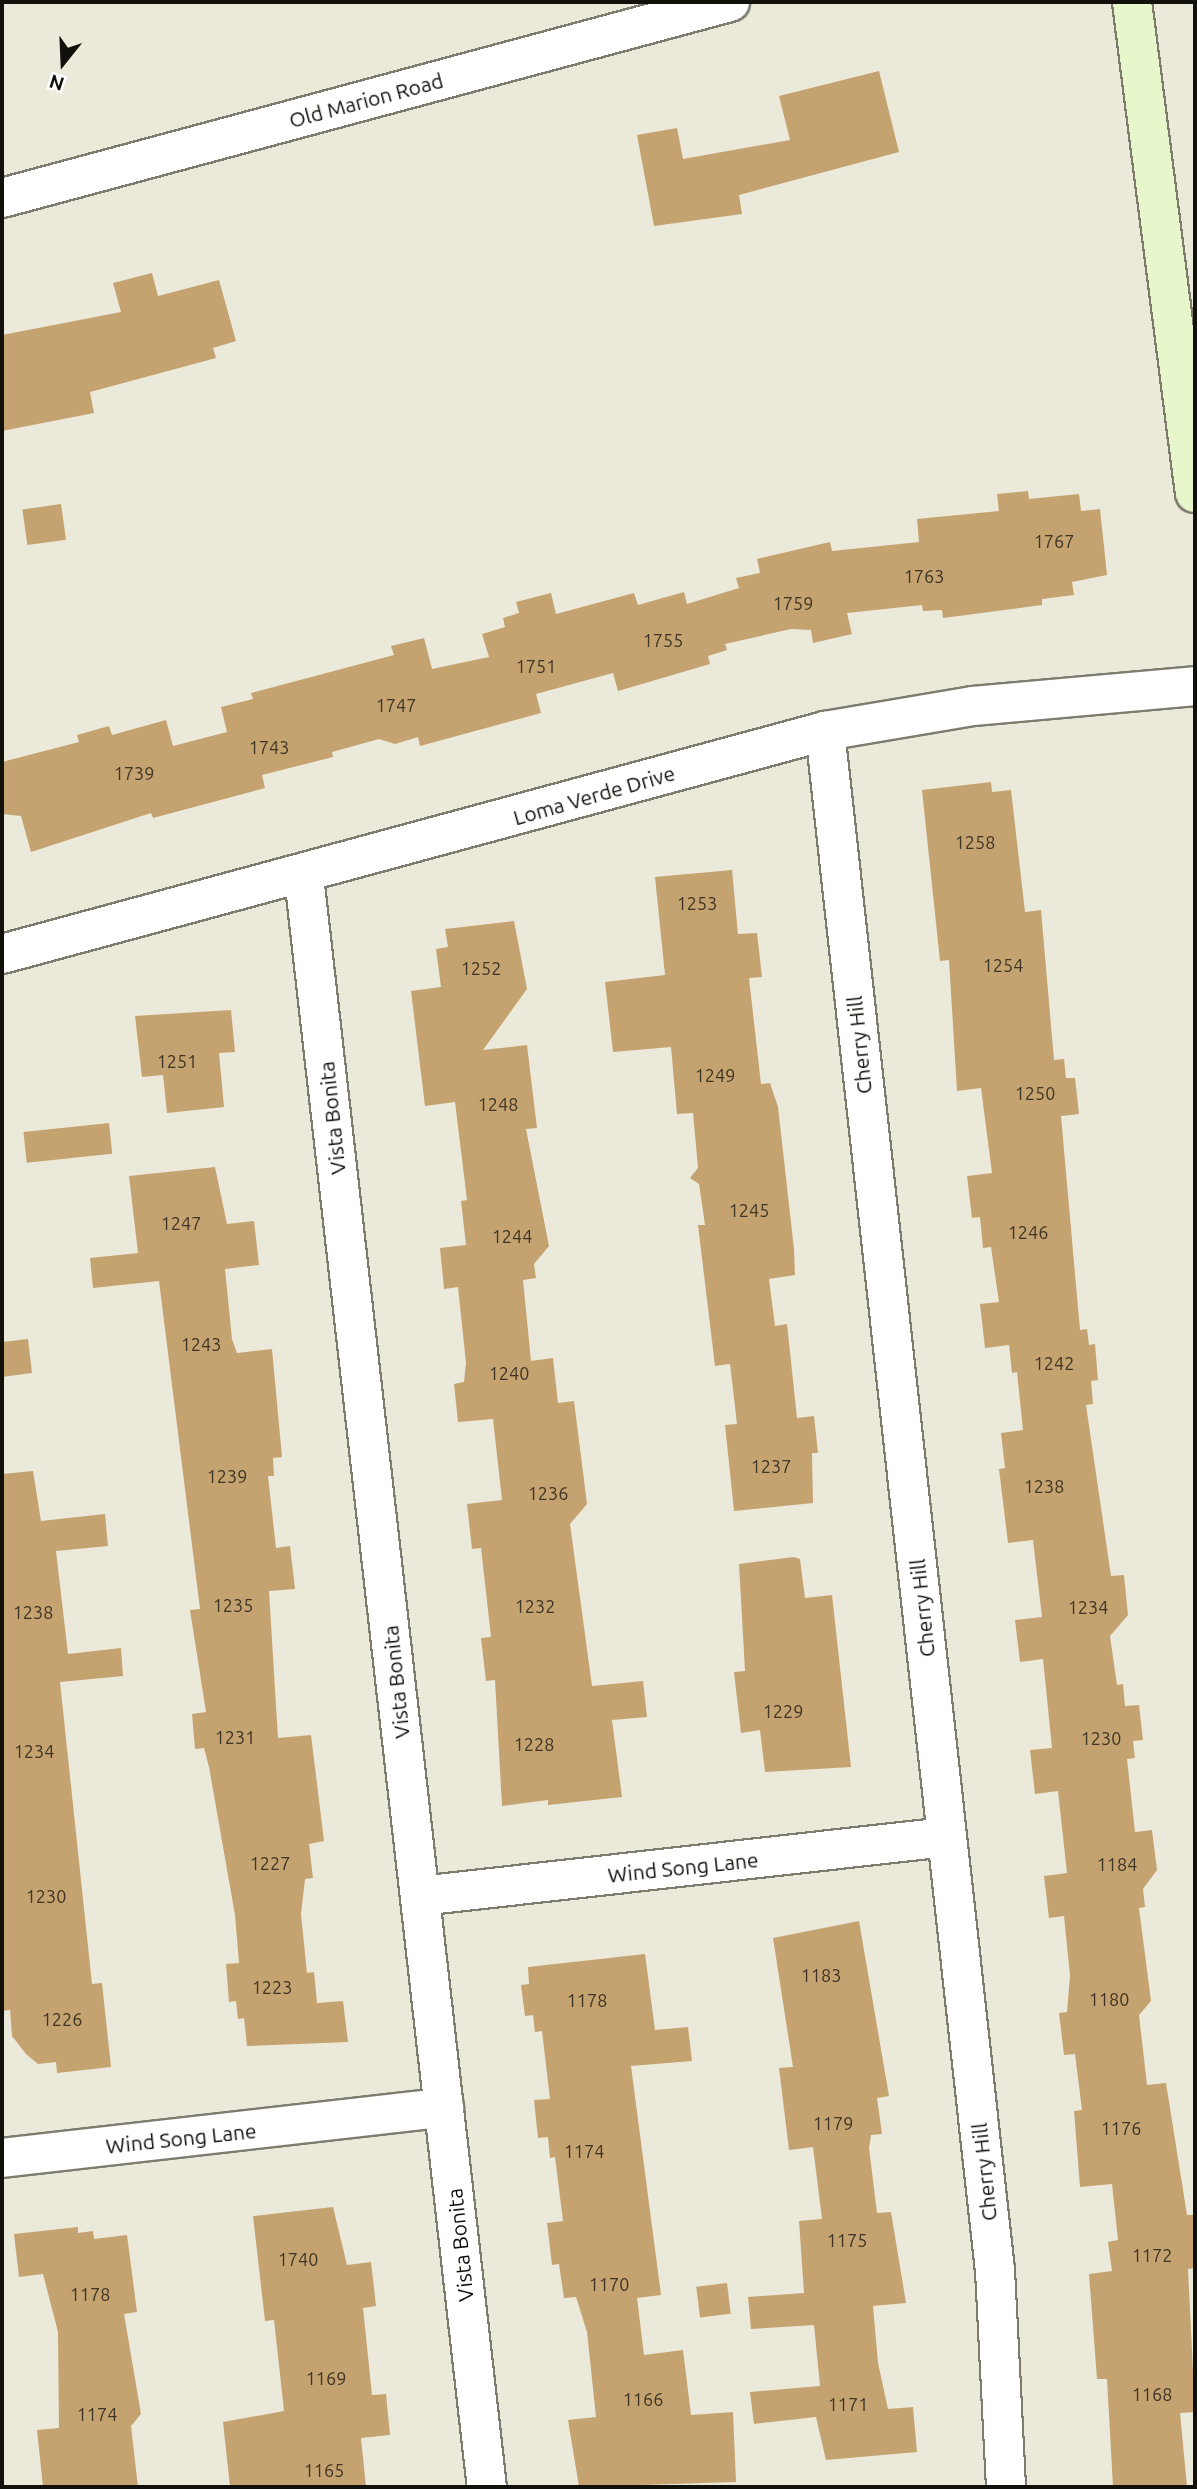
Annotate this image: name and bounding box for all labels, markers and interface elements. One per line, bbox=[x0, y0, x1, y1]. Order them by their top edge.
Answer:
north arrow bbox=[28, 28, 98, 98]
street label: Old Marion Road bbox=[286, 67, 446, 133]
text: N bbox=[46, 70, 67, 96]
house number: 1767 bbox=[1034, 530, 1074, 552]
house number: 1763 bbox=[904, 565, 944, 587]
house number: 1759 bbox=[773, 592, 813, 614]
house number: 1755 bbox=[643, 629, 683, 651]
house number: 1751 bbox=[516, 655, 556, 677]
house number: 1747 bbox=[376, 694, 416, 716]
house number: 1743 bbox=[249, 736, 289, 758]
street label: Loma Verde Drive bbox=[510, 760, 678, 830]
house number: 1739 bbox=[114, 762, 154, 784]
house number: 1258 bbox=[955, 831, 995, 853]
house number: 1253 bbox=[677, 892, 717, 914]
house number: 1254 bbox=[983, 954, 1023, 976]
house number: 1252 bbox=[461, 957, 501, 979]
street label: Cherry Hill bbox=[841, 995, 877, 1095]
house number: 1251 bbox=[157, 1050, 197, 1072]
street label: Vista Bonita bbox=[314, 1060, 350, 1176]
house number: 1249 bbox=[695, 1064, 735, 1086]
house number: 1250 bbox=[1015, 1082, 1055, 1104]
house number: 1248 bbox=[478, 1093, 518, 1115]
house number: 1245 bbox=[729, 1199, 769, 1221]
house number: 1247 bbox=[161, 1212, 201, 1234]
house number: 1246 bbox=[1008, 1221, 1048, 1243]
house number: 1244 bbox=[492, 1225, 532, 1247]
house number: 1243 bbox=[181, 1333, 221, 1355]
house number: 1242 bbox=[1034, 1352, 1074, 1374]
house number: 1240 bbox=[489, 1362, 529, 1384]
house number: 1237 bbox=[751, 1455, 791, 1477]
house number: 1239 bbox=[207, 1465, 247, 1487]
house number: 1238 bbox=[1024, 1475, 1064, 1497]
house number: 1236 bbox=[528, 1482, 568, 1504]
street label: Cherry Hill bbox=[904, 1558, 940, 1658]
house number: 1235 bbox=[213, 1594, 253, 1616]
house number: 1232 bbox=[515, 1595, 555, 1617]
house number: 1234 bbox=[1068, 1596, 1108, 1618]
house number: 1238 bbox=[13, 1601, 53, 1623]
street label: Vista Bonita bbox=[378, 1624, 414, 1740]
house number: 1229 bbox=[763, 1700, 803, 1722]
house number: 1231 bbox=[215, 1726, 255, 1748]
house number: 1230 bbox=[1081, 1727, 1121, 1749]
house number: 1228 bbox=[514, 1733, 554, 1755]
house number: 1234 bbox=[14, 1740, 54, 1762]
street label: Wind Song Lane bbox=[606, 1847, 760, 1887]
house number: 1227 bbox=[250, 1852, 290, 1874]
house number: 1184 bbox=[1097, 1853, 1137, 1875]
house number: 1230 bbox=[26, 1885, 66, 1907]
house number: 1183 bbox=[801, 1964, 841, 1986]
house number: 1223 bbox=[252, 1976, 292, 1998]
house number: 1180 bbox=[1089, 1988, 1129, 2010]
house number: 1178 bbox=[567, 1989, 607, 2011]
house number: 1226 bbox=[42, 2008, 82, 2030]
house number: 1179 bbox=[813, 2112, 853, 2134]
house number: 1176 bbox=[1101, 2117, 1141, 2139]
street label: Wind Song Lane bbox=[104, 2118, 258, 2158]
street label: Cherry Hill bbox=[966, 2122, 1002, 2222]
house number: 1174 bbox=[564, 2140, 604, 2162]
street label: Vista Bonita bbox=[442, 2187, 478, 2303]
house number: 1175 bbox=[827, 2229, 867, 2251]
house number: 1172 bbox=[1132, 2244, 1172, 2266]
house number: 1740 bbox=[278, 2248, 318, 2270]
house number: 1170 bbox=[589, 2273, 629, 2295]
house number: 1178 bbox=[70, 2283, 110, 2305]
house number: 1169 bbox=[306, 2367, 346, 2389]
house number: 1168 bbox=[1132, 2383, 1172, 2405]
house number: 1166 bbox=[623, 2388, 663, 2410]
house number: 1171 bbox=[828, 2393, 868, 2415]
house number: 1174 bbox=[77, 2403, 117, 2425]
house number: 1165 bbox=[304, 2459, 344, 2481]

